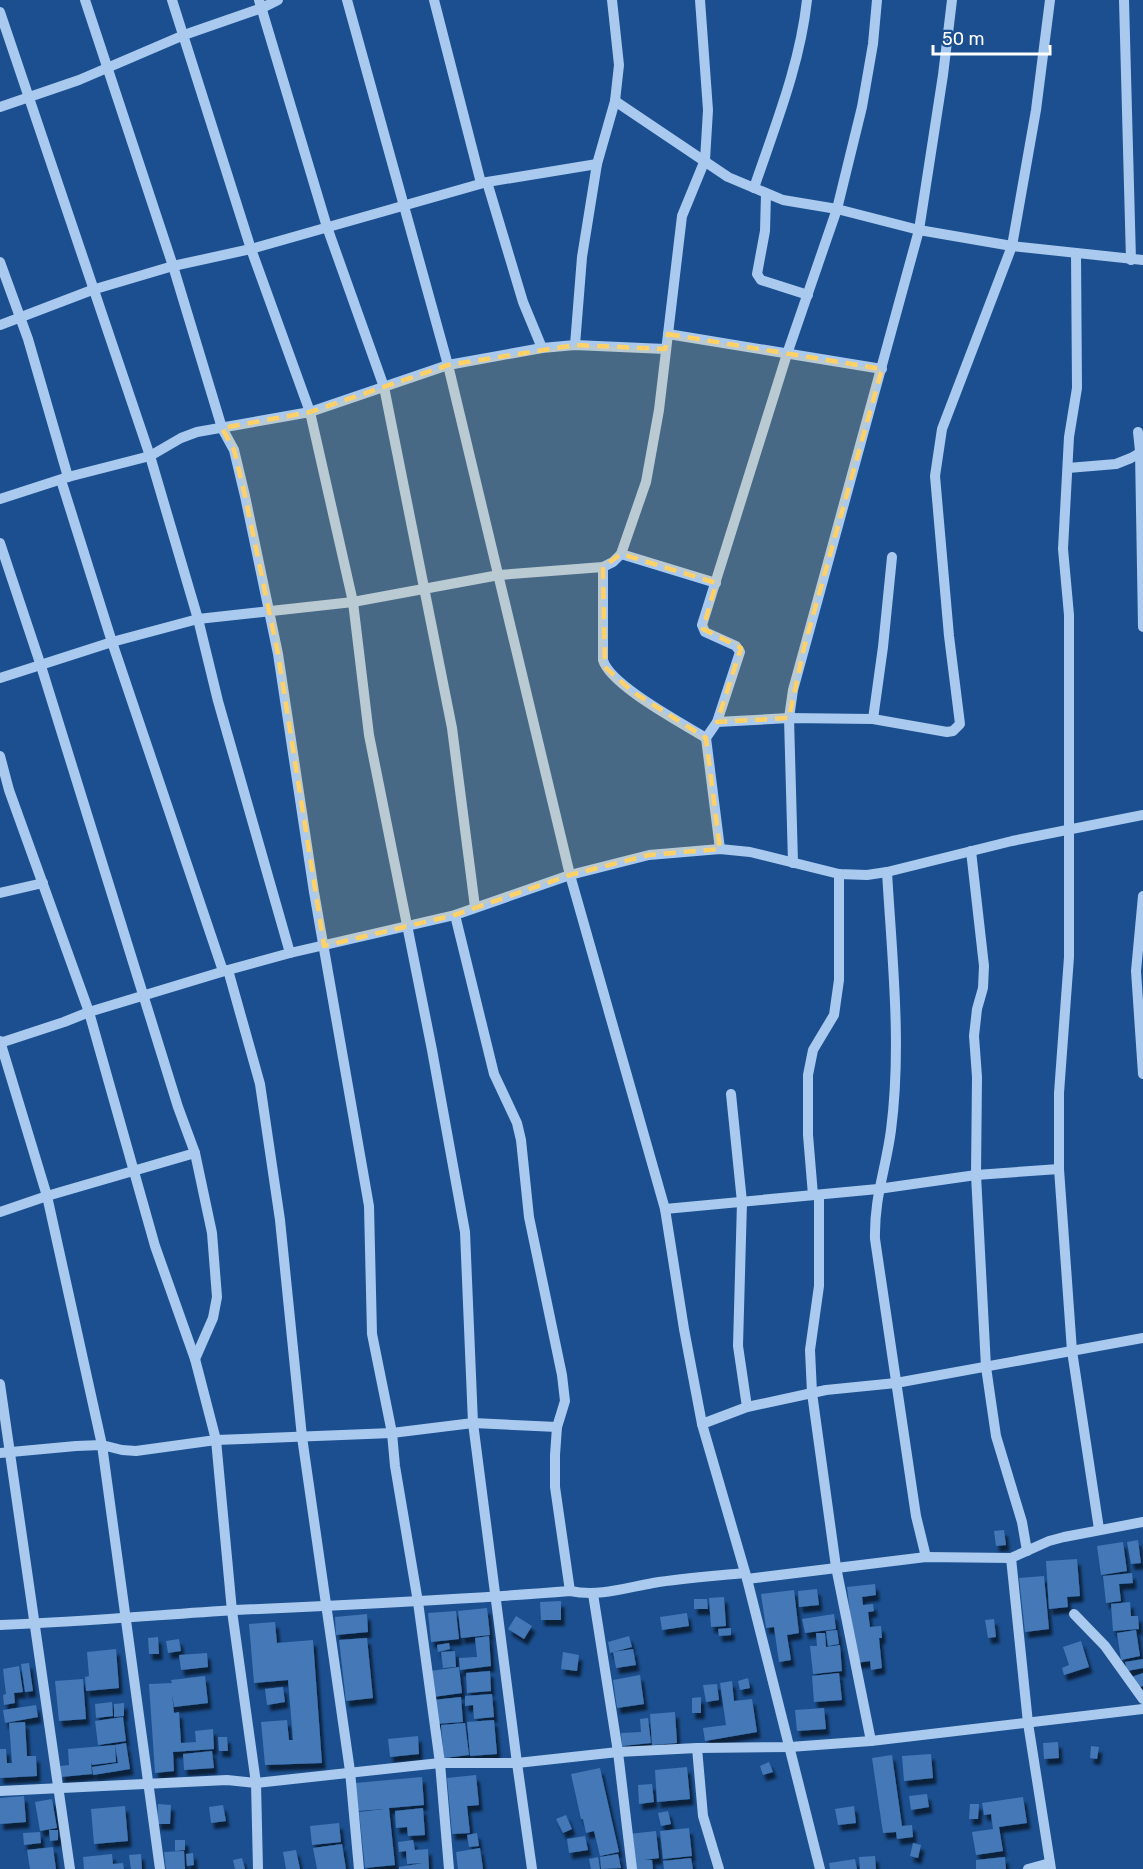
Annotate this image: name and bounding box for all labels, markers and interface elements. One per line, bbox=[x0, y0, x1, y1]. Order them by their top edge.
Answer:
scale bar bbox=[933, 18, 1050, 56]
text: 50 m bbox=[942, 28, 985, 50]

